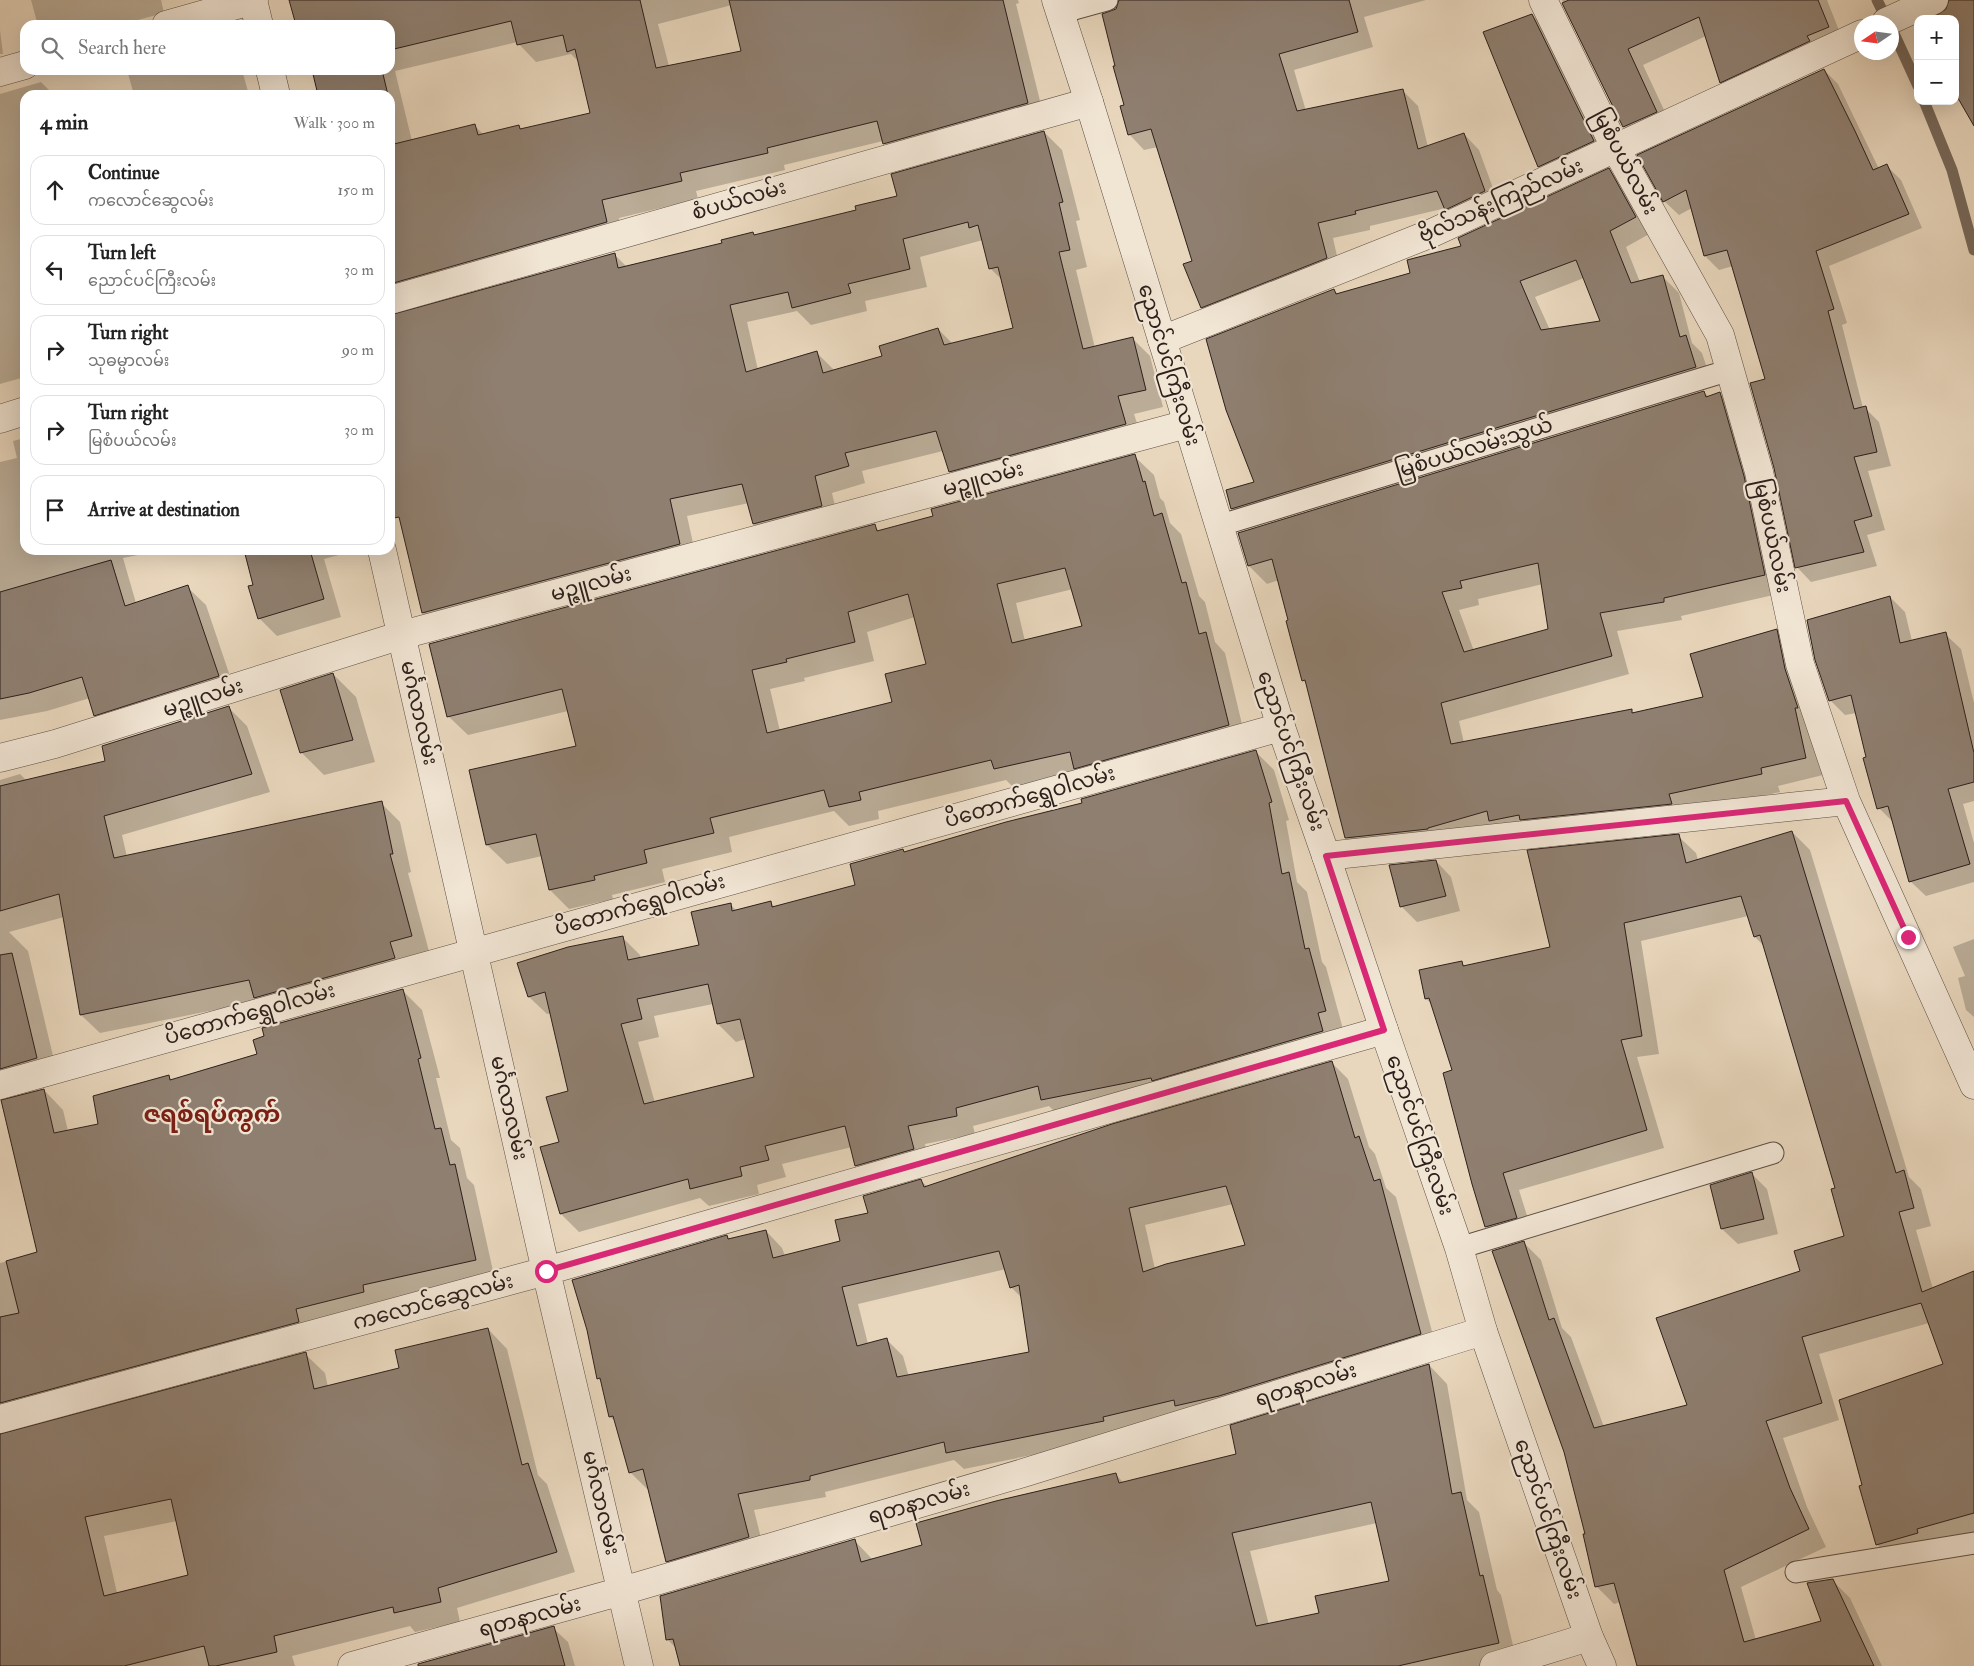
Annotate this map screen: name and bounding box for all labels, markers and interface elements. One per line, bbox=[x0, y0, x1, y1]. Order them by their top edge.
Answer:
north arrow bbox=[1854, 15, 1899, 60]
map controls bbox=[1914, 15, 1959, 105]
button: + bbox=[1914, 15, 1959, 60]
search box bbox=[20, 20, 395, 75]
icon: search bbox=[38, 34, 66, 62]
text: Search here bbox=[78, 36, 166, 60]
button: − bbox=[1914, 60, 1959, 105]
street label: မြစံပယ်လမ်း bbox=[1583, 103, 1667, 221]
text: 4 min bbox=[40, 109, 88, 136]
text: Walk · 300 m bbox=[294, 113, 375, 133]
street label: ဗိုလ်သန်းကြည်လမ်း bbox=[1413, 150, 1589, 252]
text: Continue bbox=[88, 161, 159, 185]
street label: စံပယ်လမ်း bbox=[688, 171, 789, 226]
icon: ahead bbox=[41, 176, 69, 204]
text: 150 m bbox=[337, 180, 374, 200]
text: ကလောင်ဆွေလမ်း bbox=[88, 191, 214, 211]
text: Turn left bbox=[88, 241, 156, 265]
icon: left bbox=[41, 256, 69, 284]
text: 30 m bbox=[344, 260, 374, 280]
text: ညောင်ပင်ကြီးလမ်း bbox=[88, 271, 216, 291]
street label: ညောင်ပင်ကြီးလမ်း bbox=[1129, 280, 1209, 450]
text: Turn right bbox=[88, 321, 168, 345]
icon: right bbox=[41, 336, 69, 364]
text: 90 m bbox=[342, 340, 374, 360]
text: သုဓမ္မာလမ်း bbox=[88, 351, 169, 371]
text: Turn right bbox=[88, 401, 168, 425]
street label: မြစံပယ်လမ်းသွယ် bbox=[1391, 408, 1557, 488]
icon: right bbox=[41, 416, 69, 444]
text: 30 m bbox=[344, 420, 374, 440]
text: မြစံပယ်လမ်း bbox=[88, 431, 176, 451]
street label: မဉ္ဇူလမ်း bbox=[939, 452, 1027, 506]
street label: မြစံပယ်လမ်း bbox=[1744, 476, 1800, 596]
icon: arrive bbox=[41, 496, 69, 524]
text: Arrive at destination bbox=[88, 498, 240, 522]
street label: မဉ္ဇူလမ်း bbox=[547, 557, 635, 611]
street label: မင်္ဂလာလမ်း bbox=[394, 657, 447, 768]
street label: ညောင်ပင်ကြီးလမ်း bbox=[1248, 666, 1334, 836]
street label: မဉ္ဇူလမ်း bbox=[158, 670, 248, 726]
street label: ပိတောက်ရွှေဝါလမ်း bbox=[941, 757, 1119, 837]
street label: ပိတောက်ရွှေဝါလမ်း bbox=[551, 865, 729, 945]
route end bbox=[1897, 926, 1920, 949]
street label: ပိတောက်ရွှေဝါလမ်း bbox=[161, 974, 339, 1054]
street label: ညောင်ပင်ကြီးလမ်း bbox=[1377, 1050, 1463, 1220]
street label: မင်္ဂလာလမ်း bbox=[484, 1052, 537, 1163]
district label: ဇရစ်ရပ်ကွက် bbox=[143, 1098, 281, 1133]
route start bbox=[535, 1260, 558, 1283]
street label: ကလောင်ဆွေလမ်း bbox=[349, 1265, 517, 1338]
street label: ရတနာလမ်း bbox=[1251, 1354, 1361, 1416]
street label: ညောင်ပင်ကြီးလမ်း bbox=[1505, 1434, 1591, 1604]
street label: မင်္ဂလာလမ်း bbox=[576, 1447, 629, 1558]
street label: ရတနာလမ်း bbox=[864, 1473, 974, 1533]
street label: ရတနာလမ်း bbox=[475, 1588, 585, 1646]

